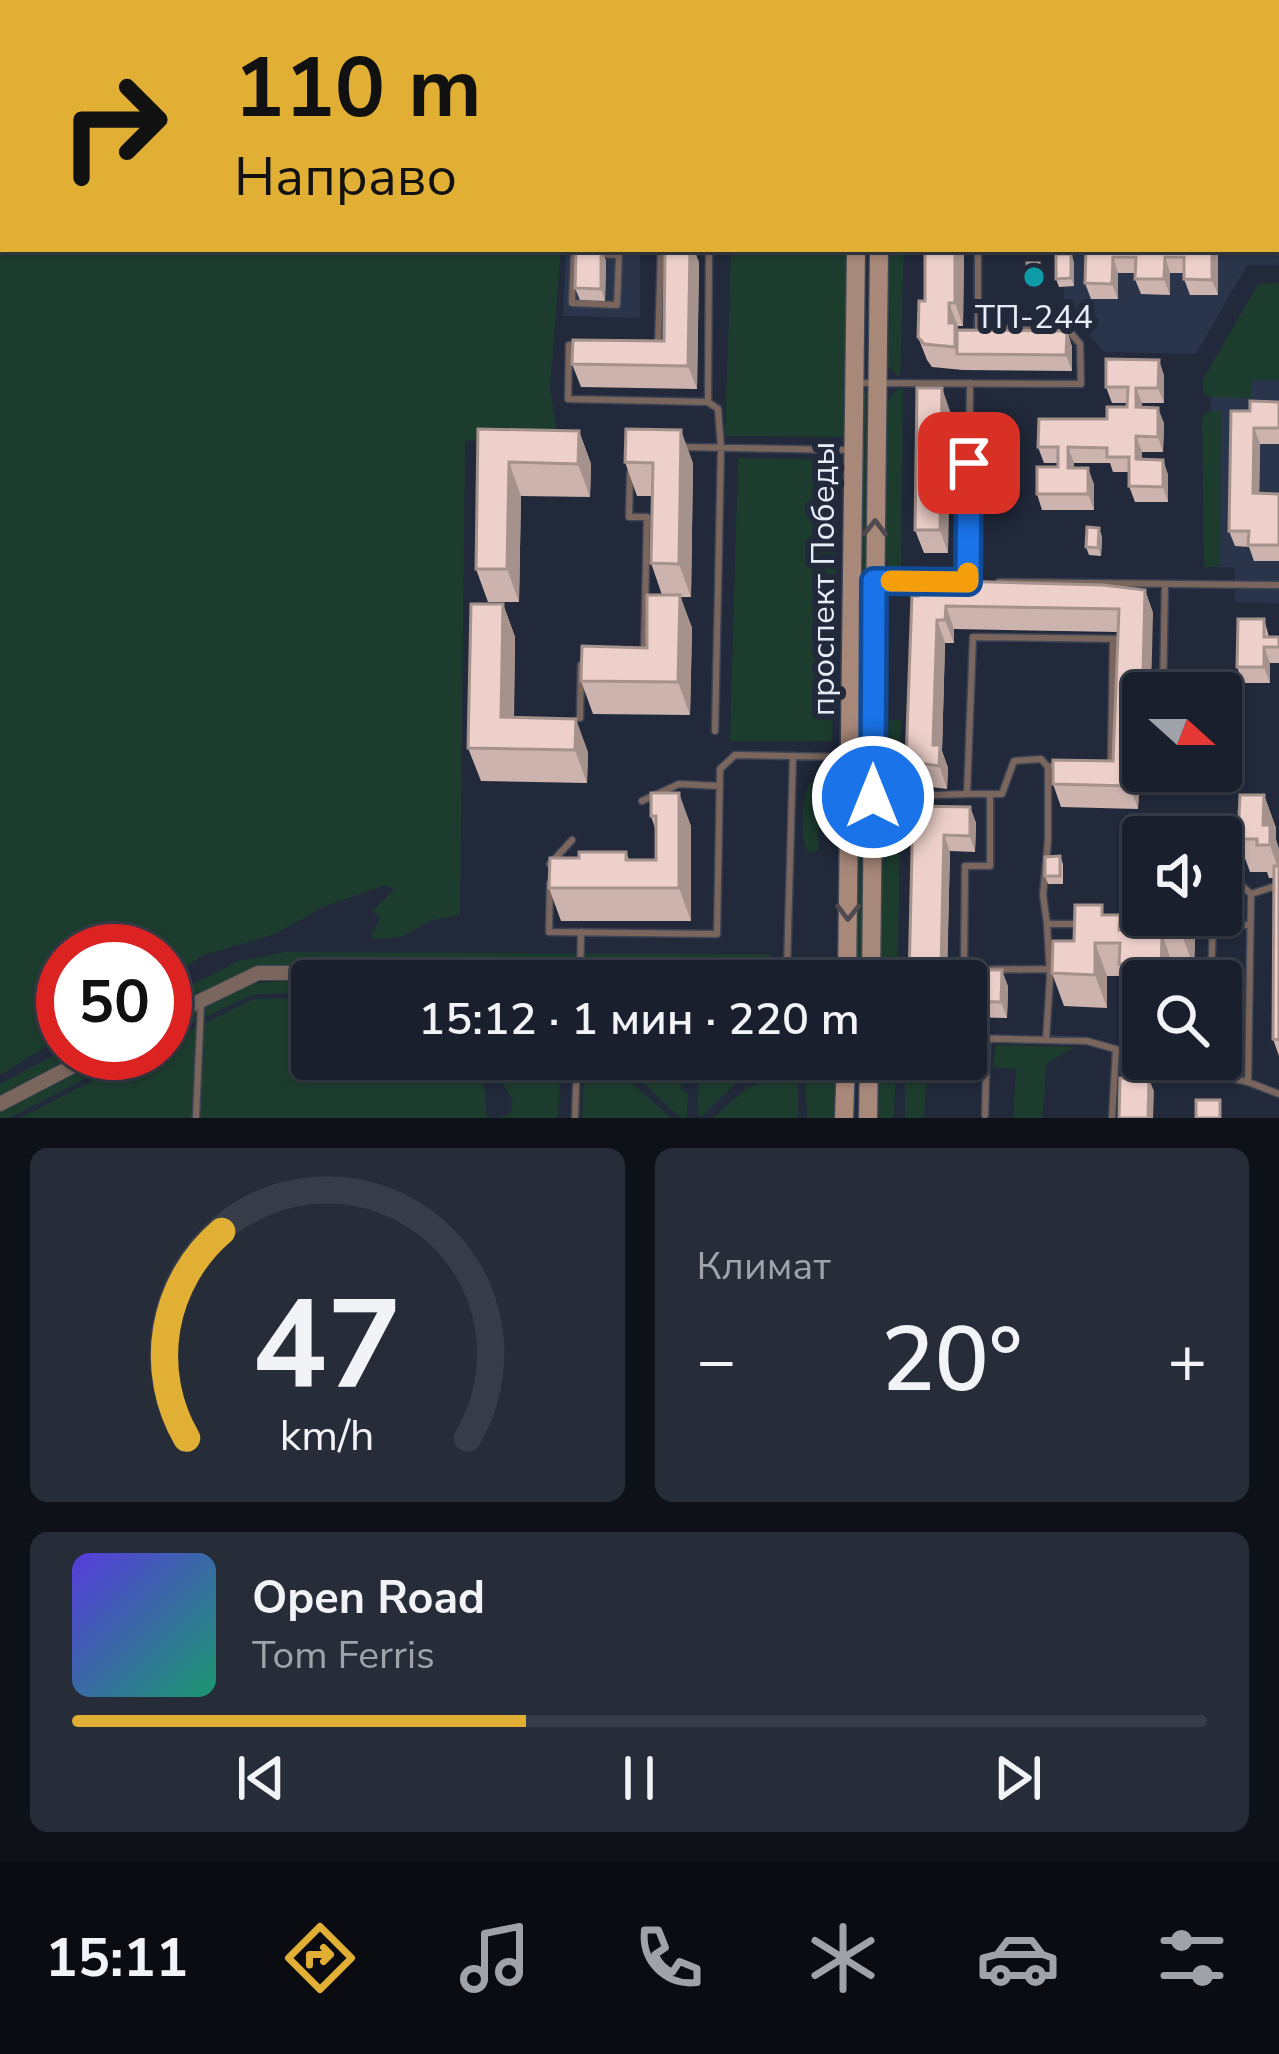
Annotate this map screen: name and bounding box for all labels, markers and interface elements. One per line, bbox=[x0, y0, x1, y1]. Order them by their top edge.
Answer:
text: 110 m bbox=[234, 31, 482, 146]
icon: right bbox=[36, 48, 192, 204]
text: Направо bbox=[234, 140, 457, 214]
marker: ТП-244 bbox=[1021, 264, 1047, 290]
place label: ТП-244 bbox=[975, 295, 1093, 340]
pin bbox=[918, 412, 1020, 514]
icon: arrive bbox=[936, 430, 1002, 496]
street label: проспект Победы bbox=[801, 442, 846, 716]
one-way arrow bbox=[862, 518, 888, 537]
north arrow bbox=[1122, 672, 1242, 792]
map controls bbox=[1122, 672, 1242, 1080]
position arrow bbox=[810, 734, 936, 860]
button: sound bbox=[1122, 816, 1242, 936]
one-way arrow bbox=[835, 904, 861, 922]
speed limit sign: 50 bbox=[36, 924, 192, 1080]
button: search bbox=[1122, 960, 1242, 1080]
text: 15:12 · 1 мин · 220 m bbox=[418, 989, 860, 1050]
text: Климат bbox=[697, 1240, 831, 1293]
text: 47 bbox=[252, 1261, 402, 1431]
text: 20° bbox=[881, 1299, 1023, 1422]
text: − bbox=[697, 1316, 736, 1406]
text: + bbox=[1167, 1316, 1207, 1406]
text: km/h bbox=[280, 1407, 375, 1465]
text: Open Road bbox=[252, 1568, 485, 1629]
text: Tom Ferris bbox=[252, 1629, 435, 1682]
icon: previous bbox=[228, 1745, 294, 1811]
icon: pause bbox=[606, 1745, 672, 1811]
icon: next bbox=[985, 1745, 1051, 1811]
icon: directions bbox=[278, 1916, 362, 2000]
icon: music bbox=[453, 1916, 537, 2000]
icon: phone bbox=[627, 1916, 711, 2000]
icon: climate bbox=[801, 1916, 885, 2000]
icon: car bbox=[976, 1916, 1060, 2000]
icon: filters bbox=[1150, 1916, 1234, 2000]
text: 15:11 bbox=[45, 1921, 188, 1995]

